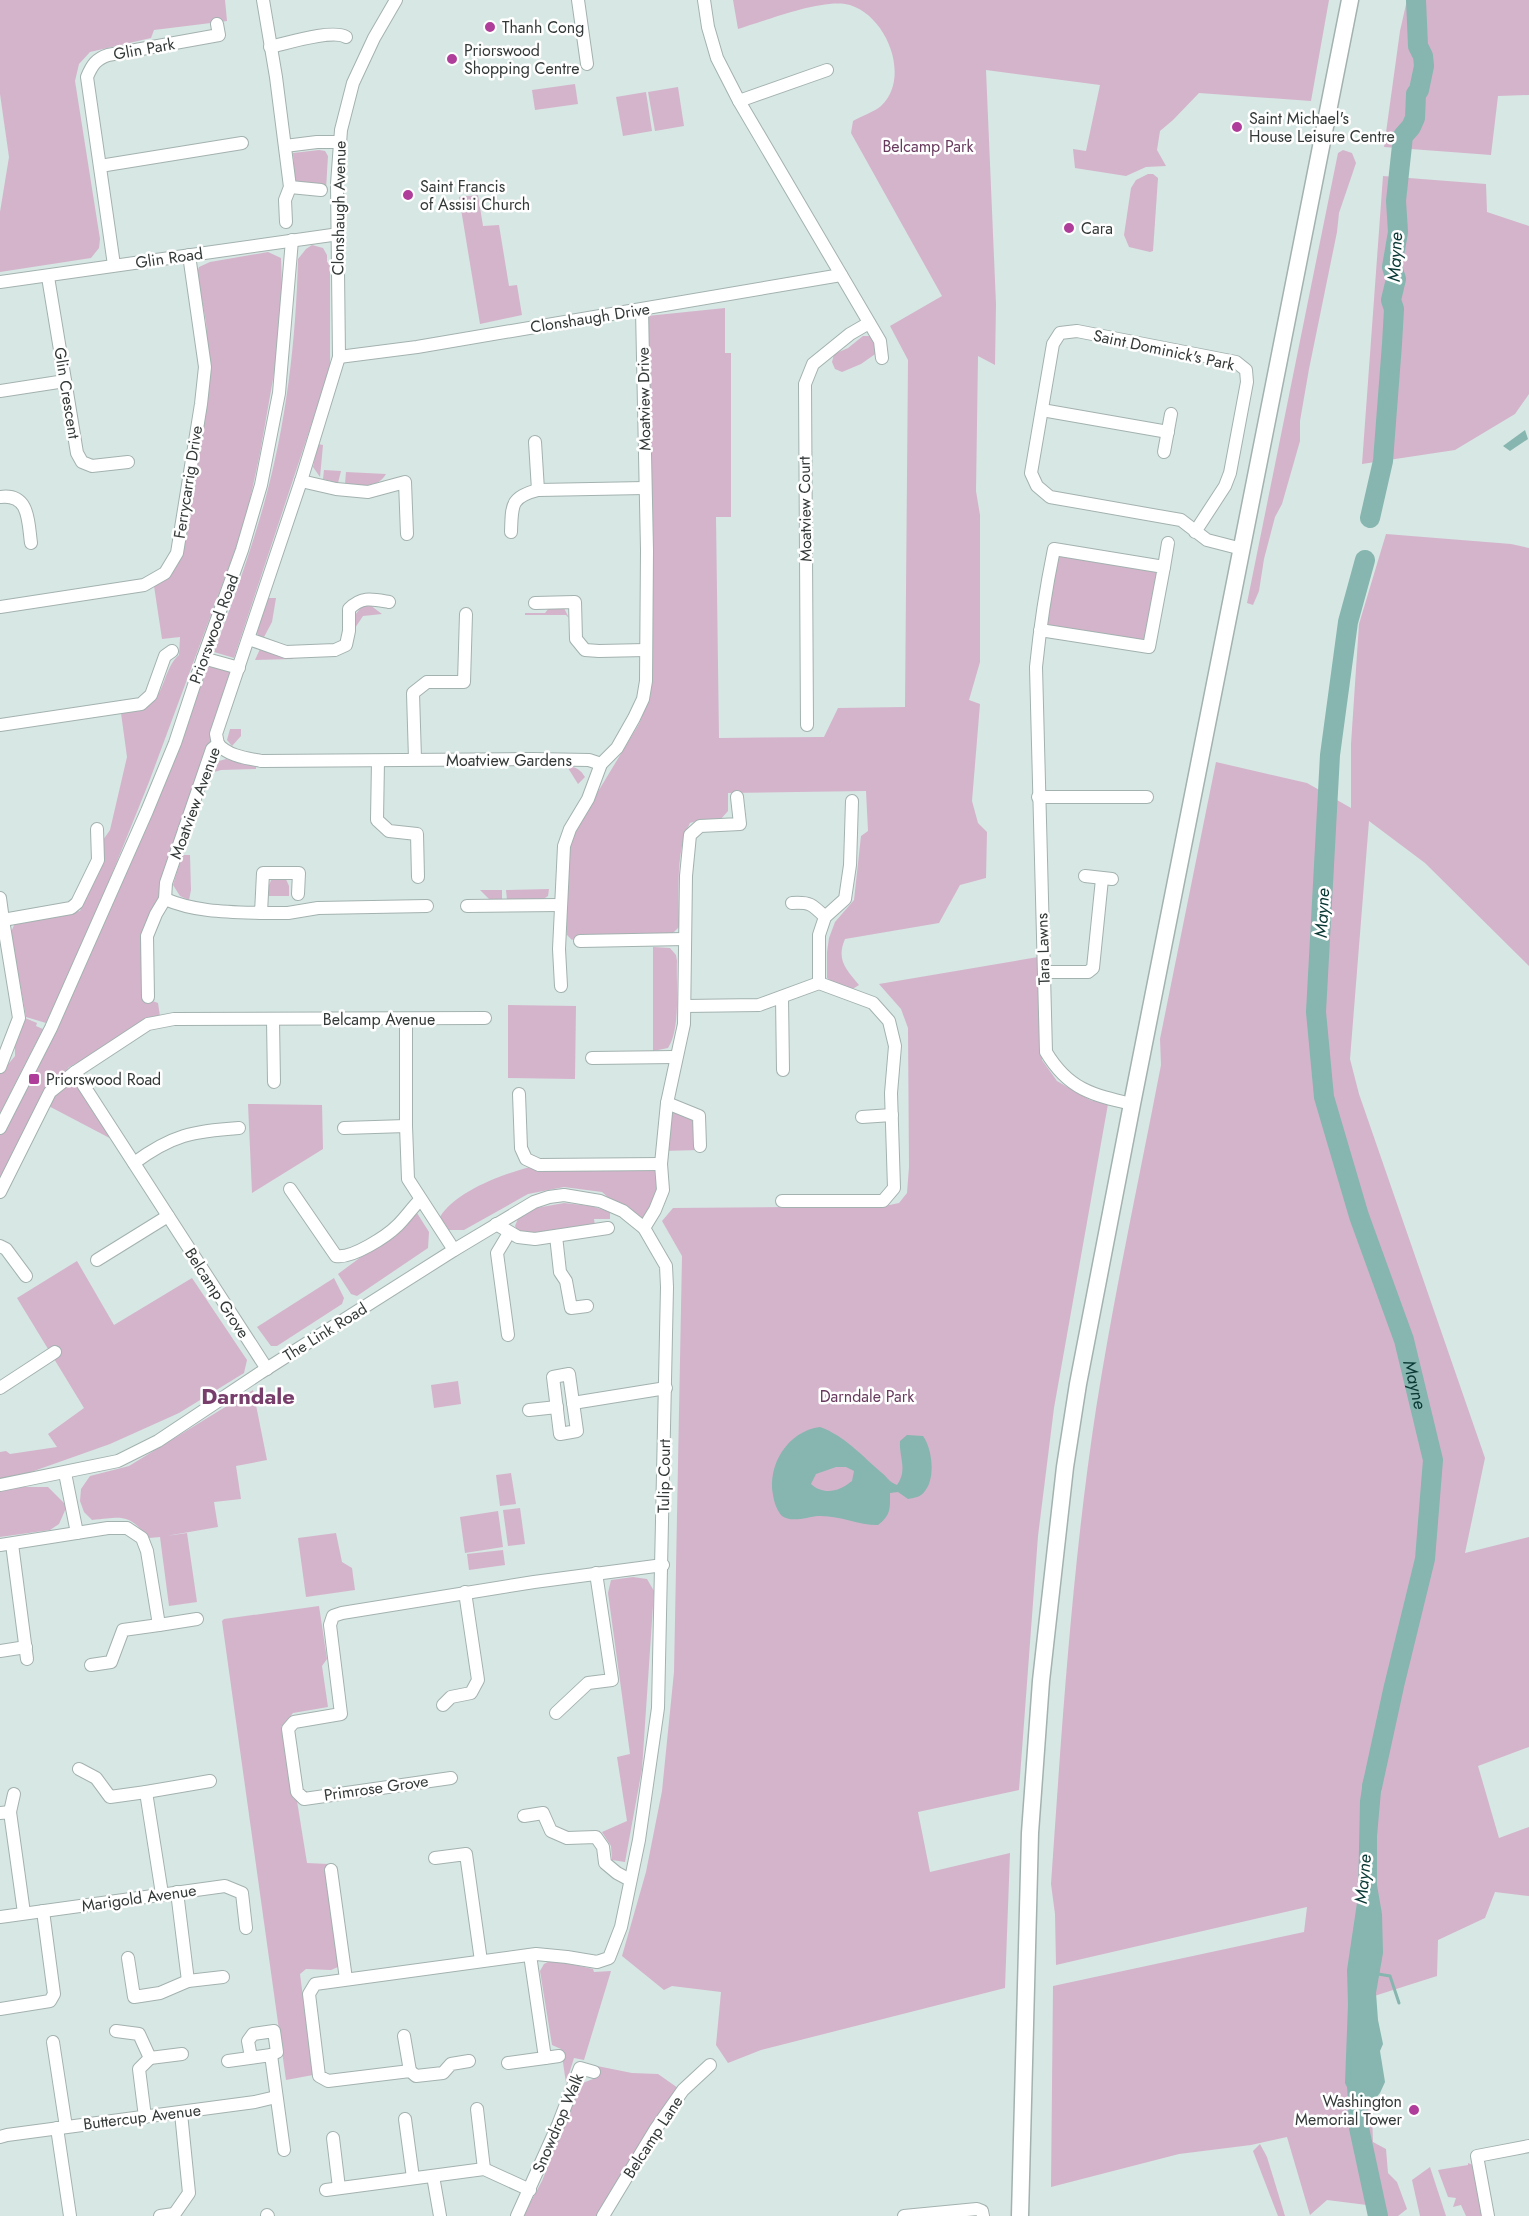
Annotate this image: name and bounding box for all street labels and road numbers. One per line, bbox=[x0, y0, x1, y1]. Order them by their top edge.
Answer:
street label: Glin Park bbox=[111, 32, 177, 66]
street label: Clonshaugh Avenue bbox=[326, 140, 352, 276]
street label: Glin Road bbox=[134, 242, 204, 274]
street label: Clonshaugh Drive bbox=[529, 297, 651, 339]
street label: Saint Dominick's Park bbox=[1091, 324, 1238, 376]
street label: Glin Crescent bbox=[48, 346, 86, 441]
street label: Moatview Drive bbox=[632, 347, 656, 451]
street label: Ferrycarrig Drive bbox=[168, 424, 208, 540]
street label: Moatview Court bbox=[793, 456, 817, 562]
street label: Priorswood Road bbox=[183, 571, 245, 687]
street label: Moatview Avenue bbox=[164, 744, 226, 862]
street label: Moatview Gardens bbox=[446, 749, 572, 772]
street label: Tara Lawns bbox=[1030, 913, 1056, 985]
street label: Belcamp Avenue bbox=[323, 1008, 435, 1031]
street label: Belcamp Grove bbox=[179, 1243, 255, 1343]
street label: The Link Road bbox=[279, 1297, 371, 1367]
street label: Tulip Court bbox=[652, 1439, 676, 1513]
street label: Primrose Grove bbox=[322, 1769, 430, 1807]
street label: Marigold Avenue bbox=[80, 1879, 198, 1917]
street label: Snowdrop Walk bbox=[527, 2069, 590, 2176]
street label: Belcamp Lane bbox=[618, 2091, 688, 2183]
street label: Buttercup Avenue bbox=[82, 2098, 202, 2136]

